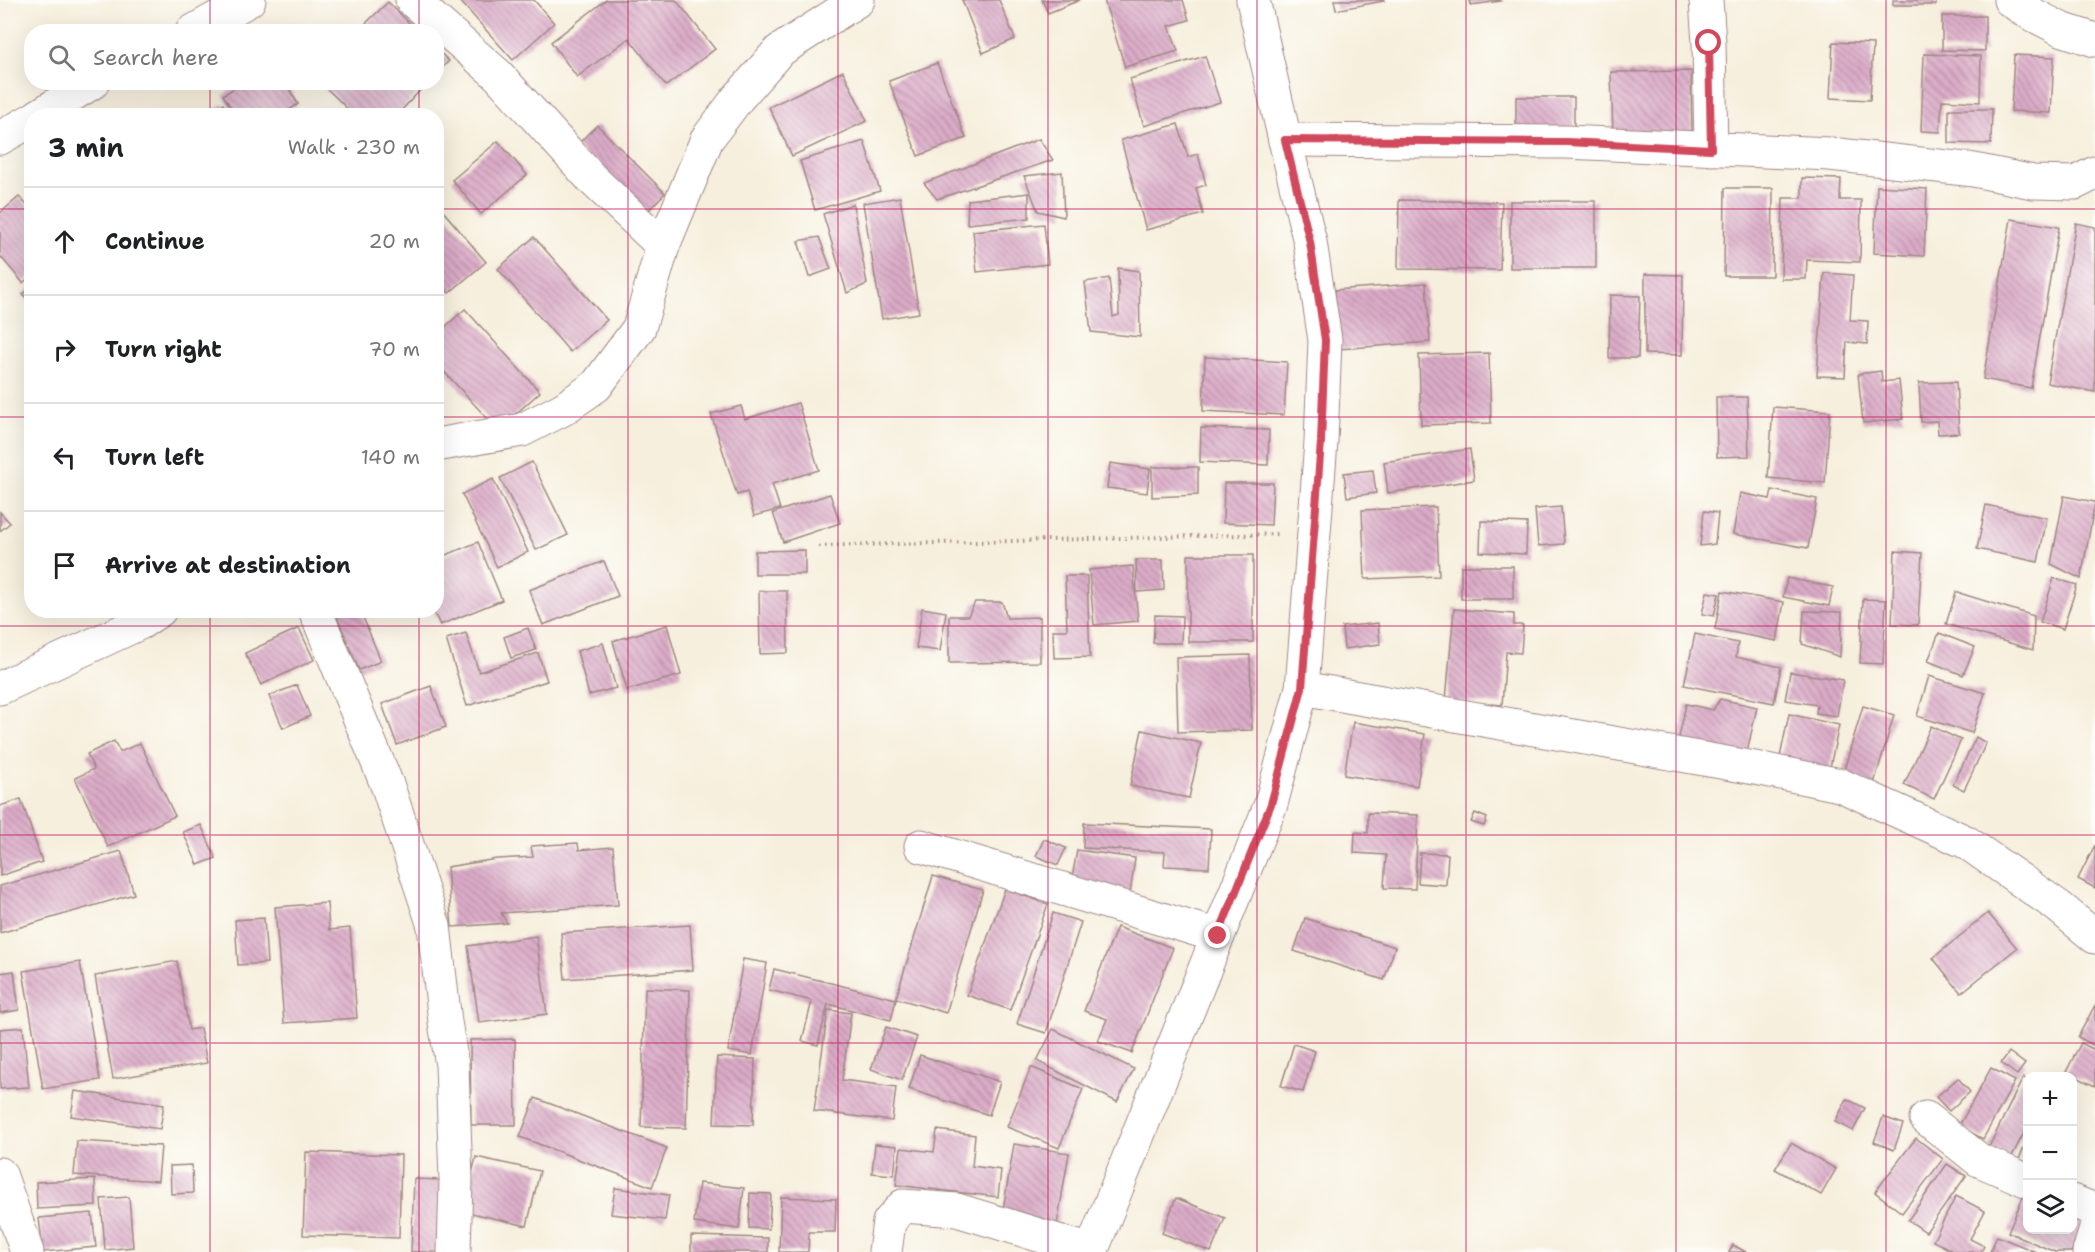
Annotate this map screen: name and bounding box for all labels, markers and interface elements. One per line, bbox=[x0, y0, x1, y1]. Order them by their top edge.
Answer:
search box bbox=[24, 24, 444, 90]
route start bbox=[1695, 29, 1721, 55]
icon: search bbox=[45, 41, 78, 74]
text: Search here bbox=[93, 43, 219, 72]
text: 3 min bbox=[48, 130, 124, 165]
text: Walk · 230 m bbox=[288, 134, 420, 160]
icon: ahead bbox=[48, 225, 81, 258]
text: Continue bbox=[105, 227, 205, 256]
text: 20 m bbox=[369, 228, 420, 254]
icon: right bbox=[48, 333, 81, 366]
text: Turn right bbox=[105, 335, 222, 364]
text: 70 m bbox=[368, 336, 420, 362]
icon: left bbox=[48, 441, 81, 474]
text: Turn left bbox=[105, 443, 204, 472]
text: 140 m bbox=[361, 444, 420, 470]
icon: arrive bbox=[48, 549, 81, 582]
text: Arrive at destination bbox=[105, 551, 351, 580]
route end bbox=[1204, 922, 1230, 948]
map controls bbox=[2023, 1072, 2077, 1234]
button: + bbox=[2023, 1072, 2077, 1126]
button: − bbox=[2023, 1126, 2077, 1180]
button: layers bbox=[2023, 1180, 2077, 1234]

